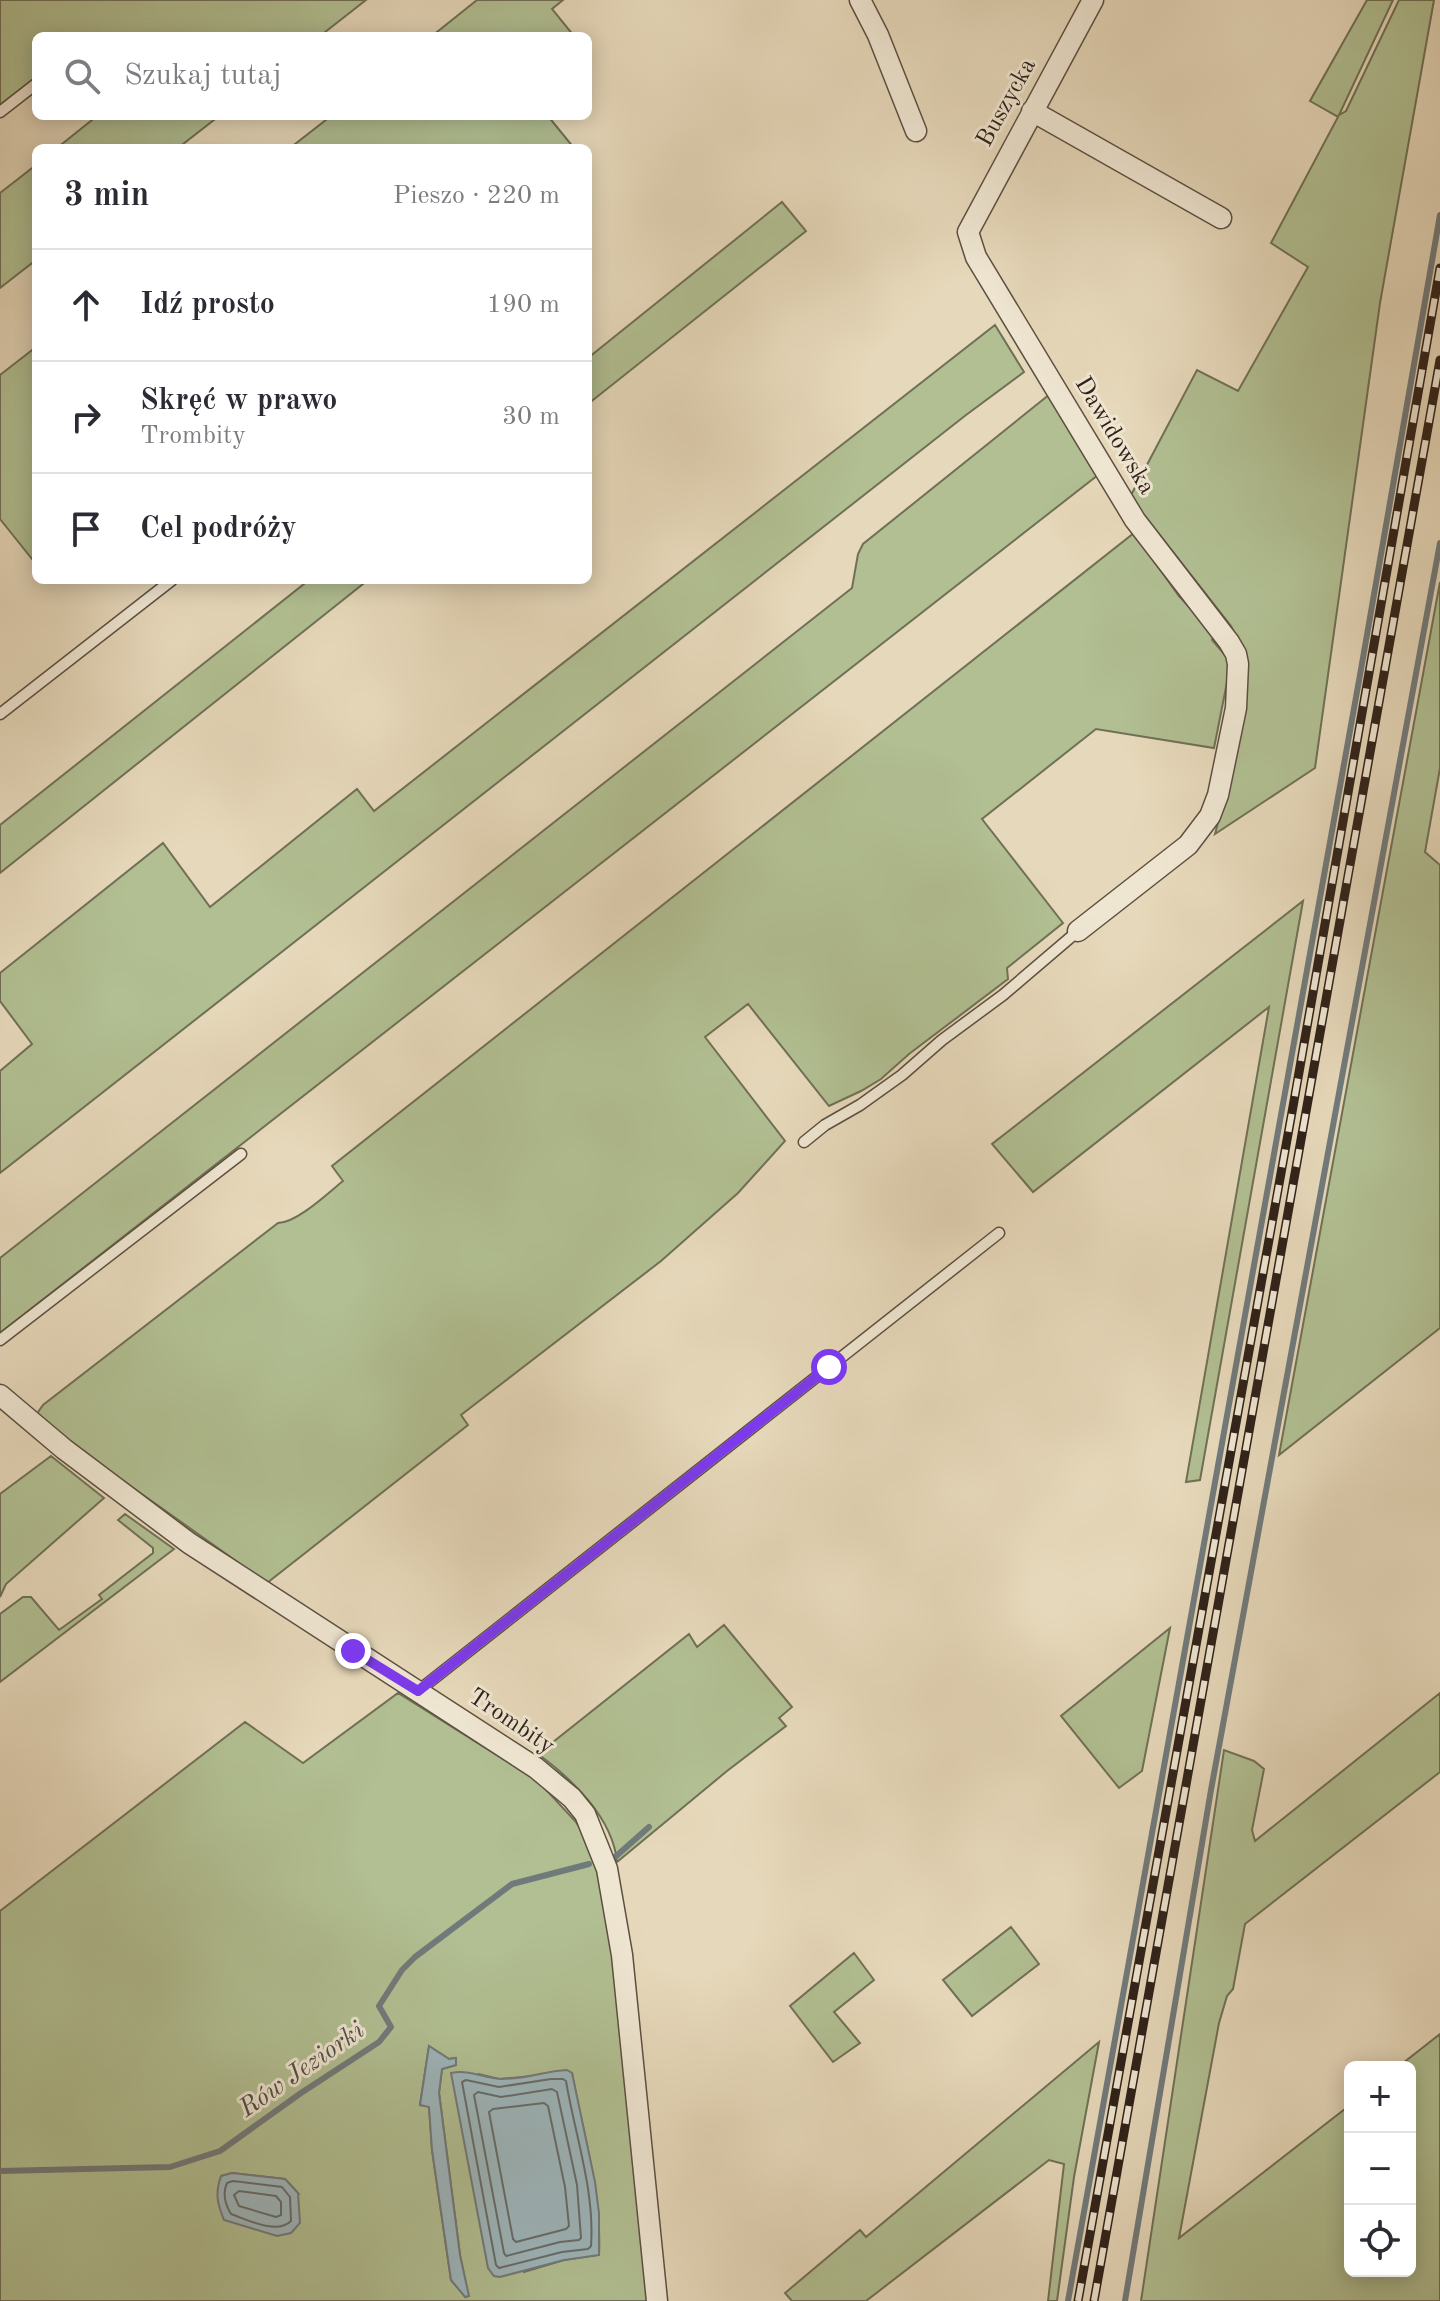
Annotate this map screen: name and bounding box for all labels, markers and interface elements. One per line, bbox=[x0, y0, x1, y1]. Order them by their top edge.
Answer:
search box bbox=[32, 32, 592, 120]
icon: search bbox=[60, 54, 104, 98]
street label: Buszycka bbox=[973, 55, 1041, 151]
text: Szukaj tutaj bbox=[124, 61, 282, 91]
text: 3 min bbox=[64, 179, 149, 213]
text: Pieszo · 220 m bbox=[393, 183, 560, 209]
icon: ahead bbox=[64, 283, 108, 327]
text: Idź prosto bbox=[140, 290, 275, 320]
text: 190 m bbox=[487, 292, 560, 318]
street label: Dawidowska bbox=[1070, 373, 1158, 499]
text: Skręć w prawo bbox=[140, 386, 337, 416]
icon: right bbox=[64, 395, 108, 439]
text: 30 m bbox=[502, 404, 560, 430]
text: Trombity bbox=[140, 423, 246, 449]
icon: arrive bbox=[64, 507, 108, 551]
text: Cel podróży bbox=[140, 514, 297, 544]
route start bbox=[811, 1349, 847, 1385]
route end bbox=[335, 1633, 371, 1669]
street label: Trombity bbox=[464, 1685, 558, 1759]
water label: Rów Jeziorki bbox=[234, 2017, 370, 2123]
map controls bbox=[1344, 2061, 1416, 2277]
button: + bbox=[1344, 2061, 1416, 2133]
button: − bbox=[1344, 2133, 1416, 2205]
button: locate bbox=[1344, 2205, 1416, 2277]

